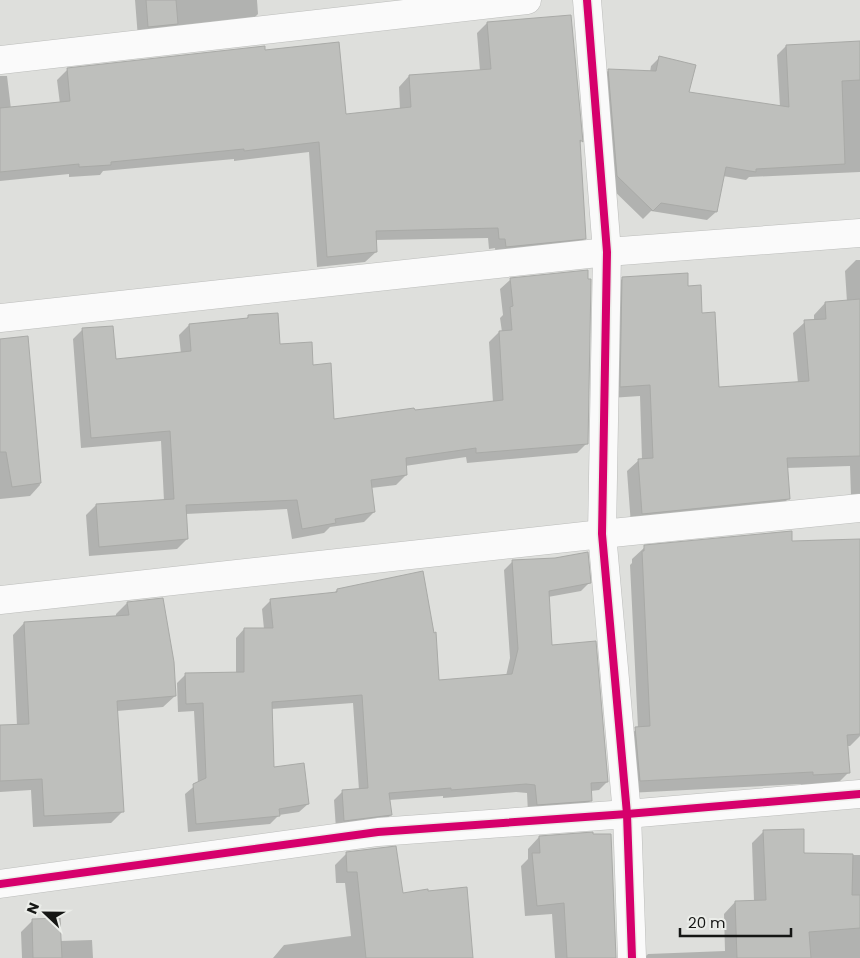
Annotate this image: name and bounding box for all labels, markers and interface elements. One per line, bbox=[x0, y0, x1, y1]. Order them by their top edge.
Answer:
north arrow bbox=[20, 888, 70, 938]
text: N bbox=[22, 900, 44, 917]
scale bar bbox=[680, 906, 791, 938]
text: 20 m bbox=[688, 912, 726, 933]

